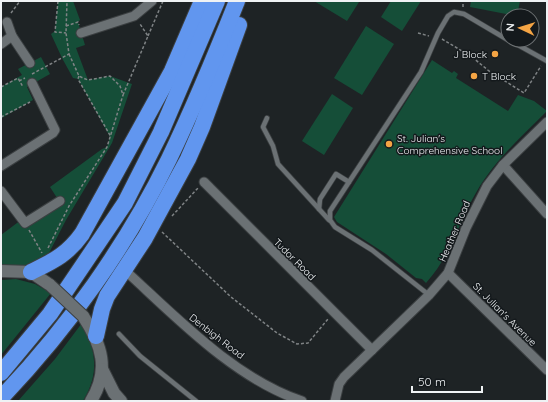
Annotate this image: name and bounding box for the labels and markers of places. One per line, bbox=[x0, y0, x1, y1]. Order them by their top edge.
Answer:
place label: J Block bbox=[453, 48, 487, 61]
marker: J Block bbox=[490, 49, 500, 59]
place label: T Block bbox=[482, 70, 516, 83]
marker: T Block bbox=[469, 71, 479, 81]
place label: St. Julian's Comprehensive School bbox=[397, 132, 502, 157]
marker: St. Julian's Comprehensive School bbox=[384, 139, 394, 149]

